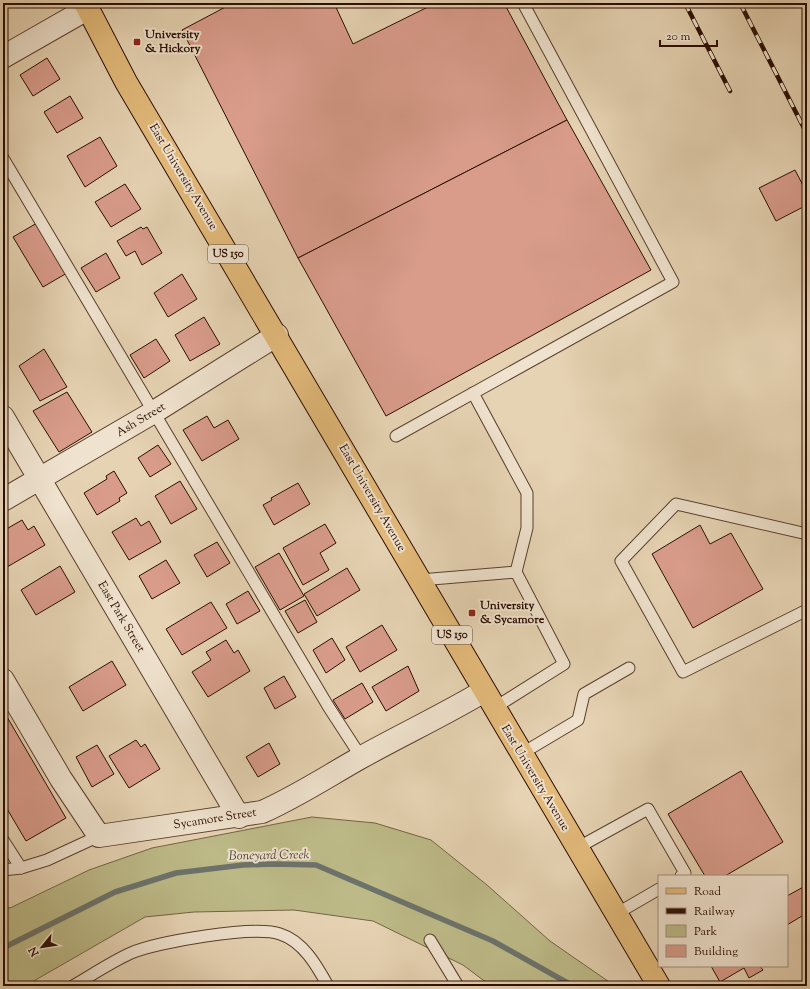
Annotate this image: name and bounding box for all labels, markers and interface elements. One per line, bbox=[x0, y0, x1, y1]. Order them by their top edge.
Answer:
scale bar bbox=[660, 22, 717, 48]
place label: University & Hickory bbox=[144, 26, 201, 58]
text: 20 m bbox=[666, 28, 691, 46]
marker: University & Hickory bbox=[132, 37, 142, 47]
street label: East University Avenue bbox=[144, 120, 222, 234]
road number: US 150 bbox=[208, 245, 248, 263]
street label: Ash Street bbox=[113, 398, 169, 442]
street label: East University Avenue bbox=[334, 441, 410, 555]
street label: East Park Street bbox=[93, 578, 149, 656]
place label: University & Sycamore bbox=[479, 597, 545, 629]
marker: University & Sycamore bbox=[467, 608, 477, 618]
road number: US 150 bbox=[432, 626, 472, 644]
street label: East University Avenue bbox=[496, 721, 574, 835]
street label: Sycamore Street bbox=[172, 804, 258, 834]
water label: Boneyard Creek bbox=[229, 846, 310, 866]
legend bbox=[658, 875, 788, 967]
text: Road bbox=[694, 883, 721, 901]
text: Railway bbox=[694, 903, 735, 921]
text: Park bbox=[694, 923, 717, 941]
north arrow bbox=[22, 927, 62, 967]
text: Building bbox=[694, 943, 738, 961]
text: N bbox=[25, 944, 44, 960]

